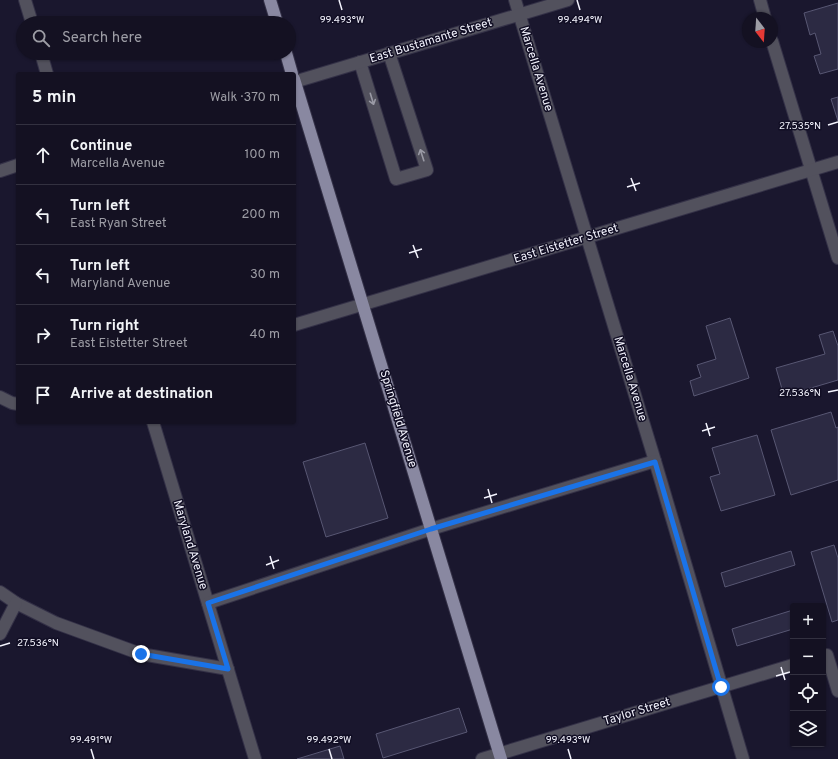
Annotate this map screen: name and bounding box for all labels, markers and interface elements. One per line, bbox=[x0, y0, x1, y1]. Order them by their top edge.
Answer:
north arrow bbox=[742, 12, 778, 48]
text: 99.493°W bbox=[320, 14, 364, 27]
text: 99.494°W bbox=[558, 14, 602, 27]
street label: East Bustamante Street bbox=[368, 15, 494, 67]
search box bbox=[16, 16, 296, 60]
street label: Marcella Avenue bbox=[516, 25, 556, 113]
icon: search bbox=[30, 27, 52, 49]
text: Search here bbox=[62, 29, 142, 48]
text: 5 min bbox=[32, 87, 76, 109]
text: Walk · 370 m bbox=[210, 90, 280, 106]
one-way arrow bbox=[369, 92, 376, 105]
text: 27.535°N bbox=[779, 120, 821, 133]
text: Continue bbox=[70, 137, 132, 156]
icon: ahead bbox=[32, 144, 54, 166]
text: 100 m bbox=[244, 147, 280, 163]
one-way arrow bbox=[418, 149, 425, 162]
text: Marcella Avenue bbox=[70, 156, 165, 172]
text: Turn left bbox=[70, 197, 130, 216]
icon: left bbox=[32, 204, 54, 226]
text: 200 m bbox=[241, 207, 280, 223]
text: East Ryan Street bbox=[70, 216, 167, 232]
street label: East Eistetter Street bbox=[512, 220, 620, 268]
text: Turn left bbox=[70, 257, 130, 276]
icon: left bbox=[32, 264, 54, 286]
text: 30 m bbox=[250, 267, 280, 283]
text: Maryland Avenue bbox=[70, 276, 170, 292]
text: Turn right bbox=[70, 317, 139, 336]
icon: right bbox=[32, 324, 54, 346]
text: 40 m bbox=[250, 327, 280, 343]
street label: Marcella Avenue bbox=[610, 335, 650, 423]
text: East Eistetter Street bbox=[70, 336, 188, 352]
street label: Springfield Avenue bbox=[376, 368, 420, 470]
icon: arrive bbox=[32, 384, 54, 406]
text: Arrive at destination bbox=[70, 385, 213, 404]
text: 27.536°N bbox=[779, 387, 821, 400]
street label: Maryland Avenue bbox=[169, 498, 211, 592]
map controls bbox=[790, 603, 826, 747]
button: + bbox=[790, 603, 826, 639]
text: 27.536°N bbox=[17, 637, 59, 650]
button: − bbox=[790, 639, 826, 675]
route end bbox=[132, 645, 150, 663]
button: locate bbox=[790, 675, 826, 711]
route start bbox=[712, 678, 730, 696]
street label: Taylor Street bbox=[602, 694, 672, 730]
button: layers bbox=[790, 711, 826, 747]
text: 99.491°W bbox=[70, 734, 112, 747]
text: 99.492°W bbox=[307, 734, 351, 747]
text: 99.493°W bbox=[546, 734, 590, 747]

